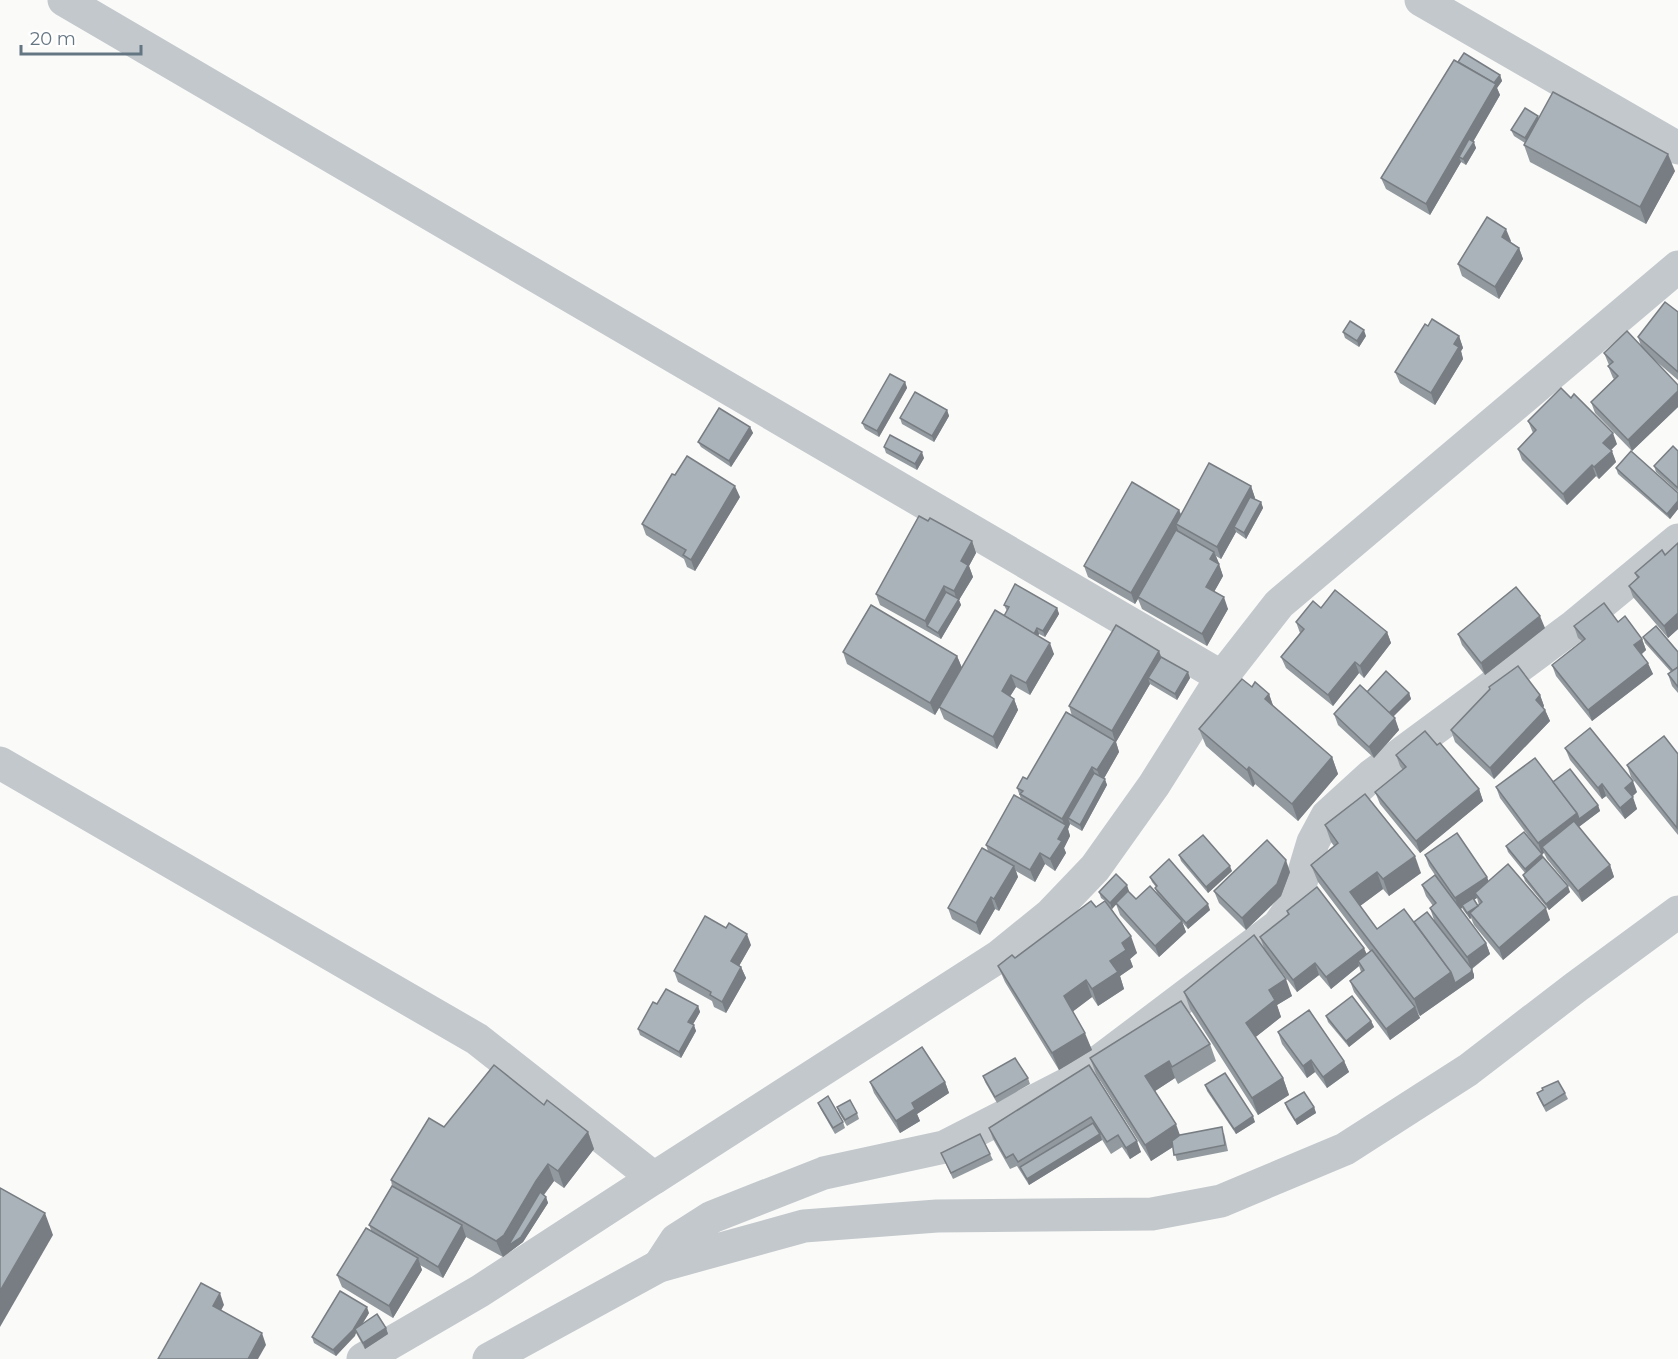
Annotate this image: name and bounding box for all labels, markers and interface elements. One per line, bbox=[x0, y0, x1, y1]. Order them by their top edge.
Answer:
scale bar bbox=[21, 18, 141, 56]
text: 20 m bbox=[30, 28, 76, 50]

